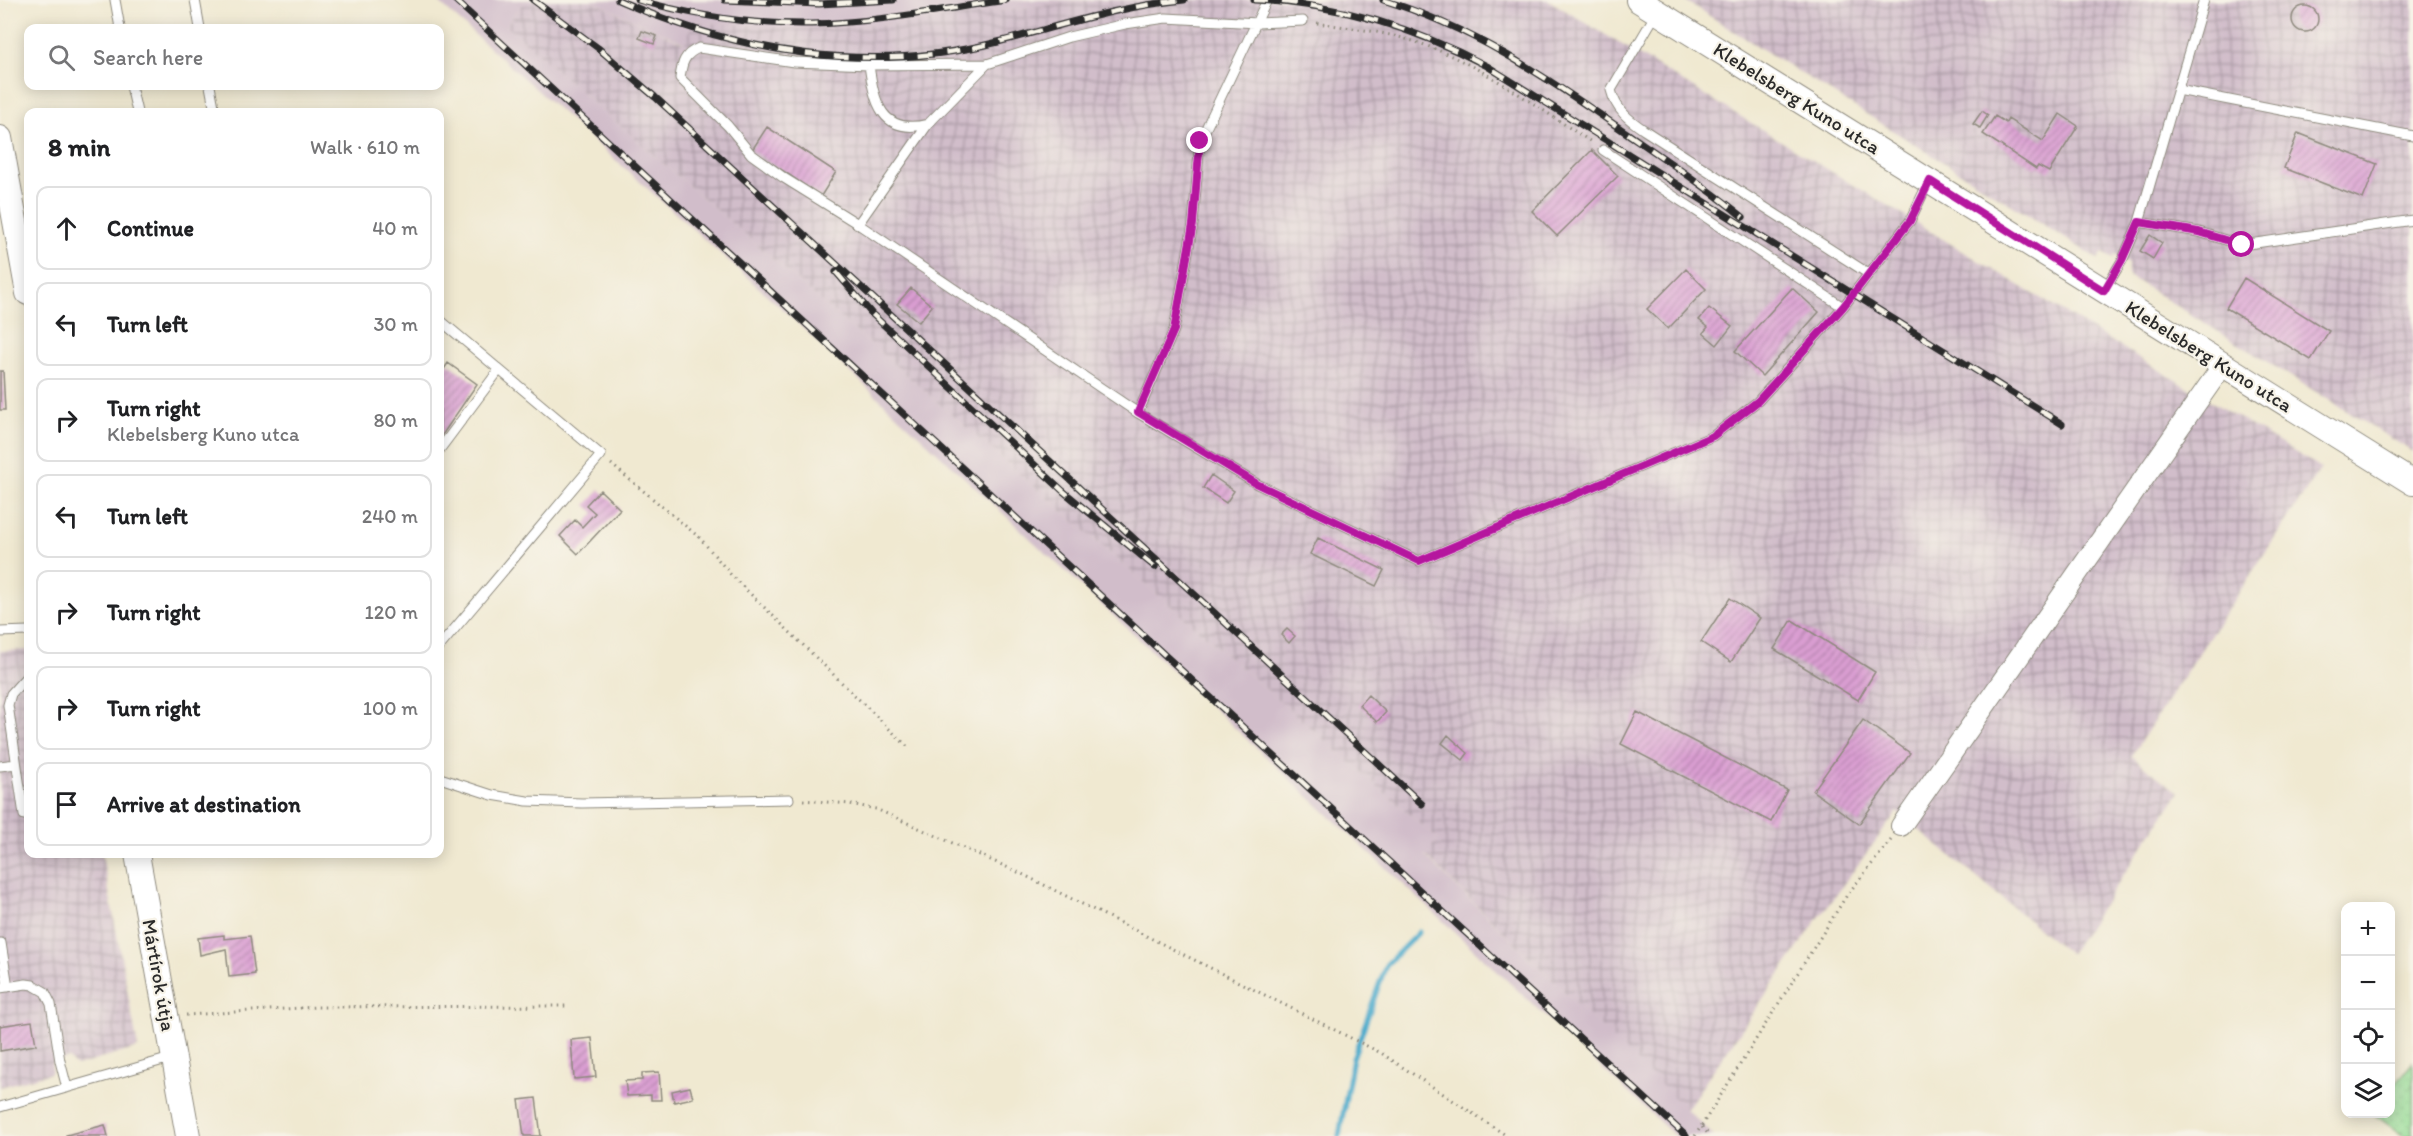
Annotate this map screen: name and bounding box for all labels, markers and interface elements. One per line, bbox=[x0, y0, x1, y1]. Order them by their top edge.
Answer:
search box bbox=[24, 24, 444, 90]
street label: Klebelsberg Kuno utca bbox=[1709, 37, 1885, 159]
icon: search bbox=[45, 41, 78, 74]
text: Search here bbox=[93, 44, 203, 71]
route end bbox=[1186, 127, 1212, 153]
text: 8 min bbox=[48, 131, 110, 163]
text: Walk · 610 m bbox=[310, 135, 420, 159]
icon: ahead bbox=[50, 212, 83, 245]
text: Continue bbox=[107, 215, 194, 242]
text: 40 m bbox=[372, 216, 418, 240]
route start bbox=[2228, 231, 2254, 257]
street label: Klebelsberg Kuno utca bbox=[2121, 295, 2297, 417]
icon: left bbox=[50, 308, 83, 341]
text: Turn left bbox=[107, 311, 188, 338]
text: 30 m bbox=[373, 312, 418, 336]
text: Turn right bbox=[107, 395, 201, 422]
icon: right bbox=[50, 404, 83, 437]
text: 80 m bbox=[373, 408, 418, 432]
text: Klebelsberg Kuno utca bbox=[107, 422, 300, 446]
icon: left bbox=[50, 500, 83, 533]
text: Turn left bbox=[107, 503, 188, 530]
text: 240 m bbox=[362, 504, 418, 528]
icon: right bbox=[50, 596, 83, 629]
text: Turn right bbox=[107, 599, 201, 626]
text: 120 m bbox=[365, 600, 418, 624]
icon: right bbox=[50, 692, 83, 725]
text: Turn right bbox=[107, 695, 201, 722]
text: 100 m bbox=[363, 696, 418, 720]
icon: arrive bbox=[50, 788, 83, 821]
text: Arrive at destination bbox=[107, 791, 301, 818]
map controls bbox=[2341, 902, 2395, 1118]
button: + bbox=[2341, 902, 2395, 956]
street label: Mártírok útja bbox=[137, 917, 181, 1033]
button: − bbox=[2341, 956, 2395, 1010]
button: locate bbox=[2341, 1010, 2395, 1064]
button: layers bbox=[2341, 1064, 2395, 1118]

